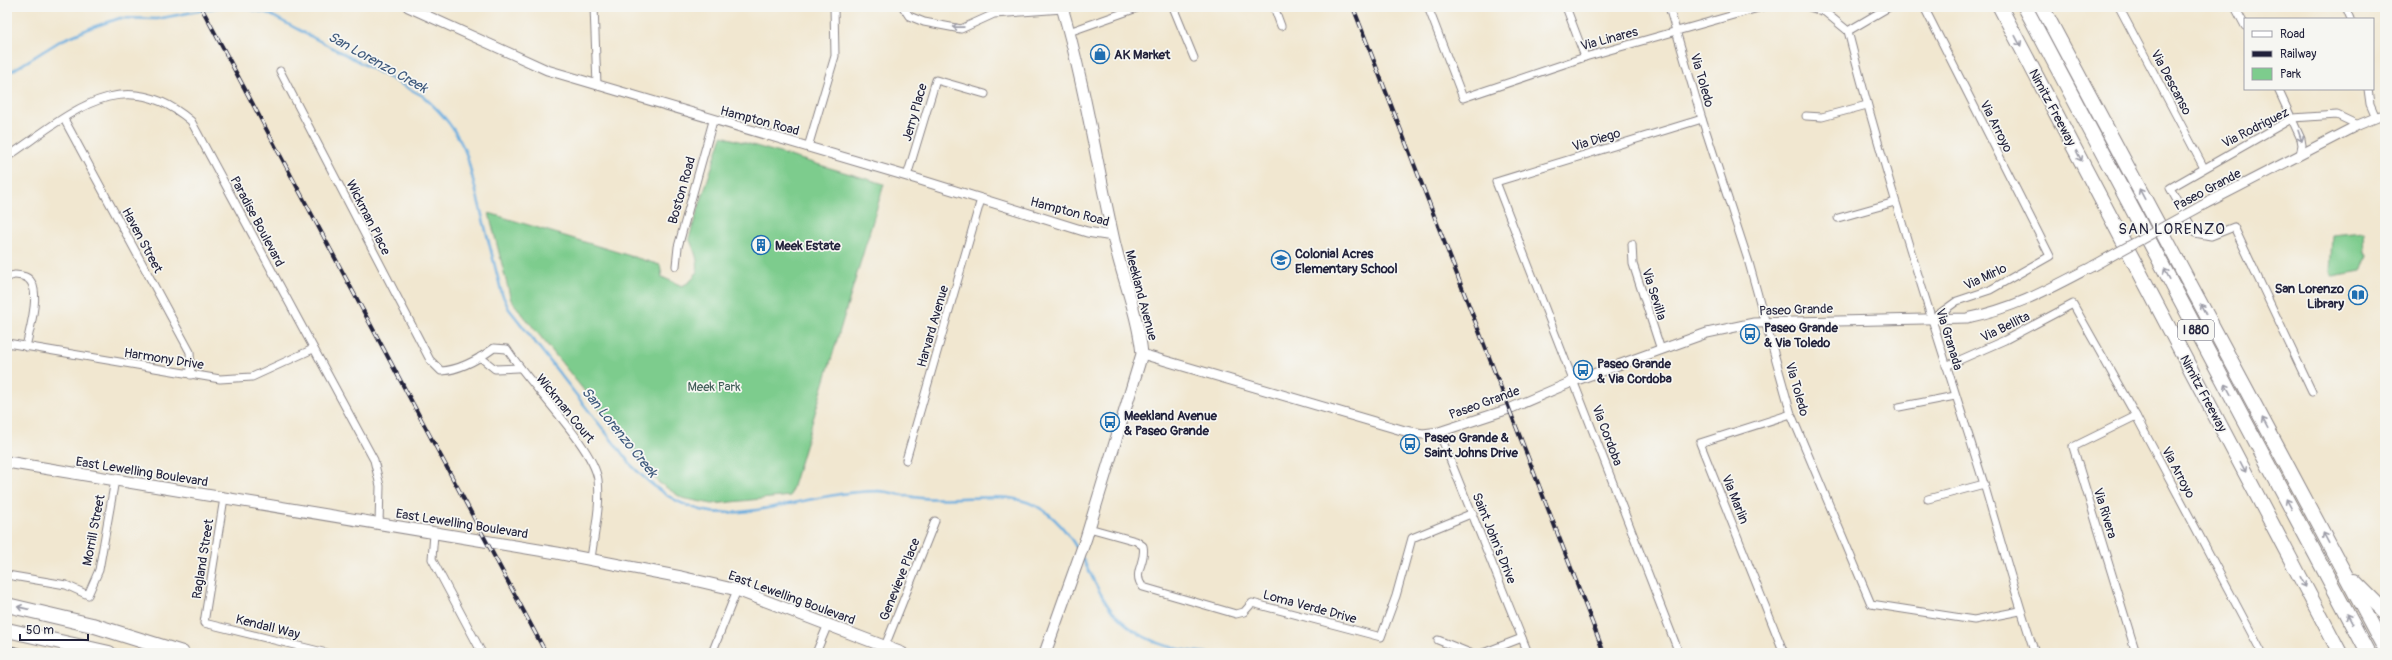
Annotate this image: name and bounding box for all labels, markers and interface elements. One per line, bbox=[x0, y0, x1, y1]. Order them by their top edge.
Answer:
legend bbox=[2244, 18, 2374, 90]
one-way arrow bbox=[952, 23, 965, 31]
street label: Via Linares bbox=[1579, 24, 1640, 54]
text: Road bbox=[2280, 27, 2305, 42]
water label: San Lorenzo Creek bbox=[325, 28, 431, 97]
one-way arrow bbox=[2015, 35, 2023, 47]
shop icon: AK Market bbox=[1089, 43, 1111, 65]
place label: AK Market bbox=[1114, 47, 1171, 63]
street label: Via Descanso bbox=[2147, 47, 2195, 118]
text: Railway bbox=[2280, 47, 2316, 62]
street label: Via Toledo bbox=[1687, 52, 1717, 109]
street label: Nimitz Freeway bbox=[2025, 66, 2079, 149]
text: Park bbox=[2280, 67, 2301, 82]
street label: Jerry Place bbox=[899, 81, 931, 143]
street label: Via Arroyo bbox=[1976, 98, 2016, 155]
street label: Hampton Road bbox=[718, 103, 801, 139]
street label: Via Rodriguez bbox=[2219, 104, 2292, 152]
street label: Via Diego bbox=[1570, 125, 1622, 155]
one-way arrow bbox=[2296, 130, 2304, 142]
one-way arrow bbox=[2076, 150, 2084, 162]
street label: Boston Road bbox=[665, 155, 699, 226]
street label: Paseo Grande bbox=[2171, 165, 2244, 214]
street label: Paradise Boulevard bbox=[227, 174, 288, 269]
street label: Wickman Place bbox=[342, 177, 394, 258]
one-way arrow bbox=[2137, 189, 2145, 201]
street label: Hampton Road bbox=[1028, 194, 1111, 230]
street label: Haven Street bbox=[118, 205, 166, 277]
district label: SAN LORENZO bbox=[2118, 220, 2226, 239]
building icon: Meek Estate bbox=[750, 234, 772, 256]
place label: Meek Estate bbox=[775, 238, 841, 254]
place label: Colonial Acres Elementary School bbox=[1295, 246, 1398, 277]
street label: Meekland Avenue bbox=[1121, 248, 1161, 343]
school or university icon: Colonial Acres Elementary School bbox=[1270, 249, 1292, 271]
street label: Via Mirlo bbox=[1961, 260, 2009, 294]
street label: Via Sevilla bbox=[1638, 266, 1670, 322]
one-way arrow bbox=[2163, 268, 2170, 280]
place label: San Lorenzo Library bbox=[2275, 281, 2344, 312]
street label: Harvard Avenue bbox=[914, 283, 952, 369]
library icon: San Lorenzo Library bbox=[2347, 284, 2369, 306]
street label: Paseo Grande bbox=[1759, 301, 1834, 319]
one-way arrow bbox=[2199, 303, 2206, 315]
street label: Via Granada bbox=[1932, 306, 1966, 372]
street label: Via Bellita bbox=[1978, 308, 2033, 346]
place label: Paseo Grande & Via Toledo bbox=[1764, 320, 1838, 351]
road number: I 880 bbox=[2178, 320, 2214, 340]
bus stop icon: Paseo Grande & Via Toledo bbox=[1739, 323, 1761, 345]
street label: Harmony Drive bbox=[123, 345, 205, 373]
street label: Nimitz Freeway bbox=[2176, 352, 2230, 435]
place label: Paseo Grande & Via Cordoba bbox=[1597, 356, 1672, 387]
bus stop icon: Paseo Grande & Via Cordoba bbox=[1572, 359, 1594, 381]
street label: Via Toledo bbox=[1782, 361, 1812, 418]
street label: Wickman Court bbox=[532, 371, 598, 447]
park label: Meek Park bbox=[687, 379, 741, 395]
street label: Paseo Grande bbox=[1447, 383, 1522, 423]
one-way arrow bbox=[2223, 383, 2231, 395]
water label: San Lorenzo Creek bbox=[578, 384, 662, 482]
street label: Via Cordoba bbox=[1588, 403, 1626, 468]
place label: Meekland Avenue & Paseo Grande bbox=[1124, 408, 1217, 439]
bus stop icon: Meekland Avenue & Paseo Grande bbox=[1099, 411, 1121, 433]
one-way arrow bbox=[2260, 418, 2268, 430]
place label: Paseo Grande & Saint Johns Drive bbox=[1424, 430, 1518, 461]
bus stop icon: Paseo Grande & Saint Johns Drive bbox=[1399, 433, 1421, 455]
street label: Via Arroyo bbox=[2158, 444, 2198, 501]
street label: East Lewelling Boulevard bbox=[75, 454, 209, 490]
one-way arrow bbox=[2239, 461, 2247, 473]
street label: Via Marlin bbox=[1718, 472, 1752, 526]
street label: Via Rivera bbox=[2090, 486, 2120, 541]
street label: Saint John's Drive bbox=[1469, 491, 1520, 587]
street label: Morrill Street bbox=[79, 492, 109, 567]
one-way arrow bbox=[2285, 498, 2292, 510]
street label: East Lewelling Boulevard bbox=[395, 506, 529, 542]
street label: Ragland Street bbox=[189, 517, 217, 600]
one-way arrow bbox=[2322, 532, 2330, 544]
street label: Genevieve Place bbox=[876, 535, 924, 623]
street label: East Lewelling Boulevard bbox=[726, 568, 857, 628]
one-way arrow bbox=[2300, 576, 2307, 588]
street label: Loma Verde Drive bbox=[1261, 587, 1359, 627]
one-way arrow bbox=[17, 604, 30, 612]
street label: Kendall Way bbox=[234, 611, 302, 643]
one-way arrow bbox=[2346, 613, 2353, 625]
scale bar bbox=[20, 616, 88, 642]
text: 50 m bbox=[26, 623, 54, 638]

